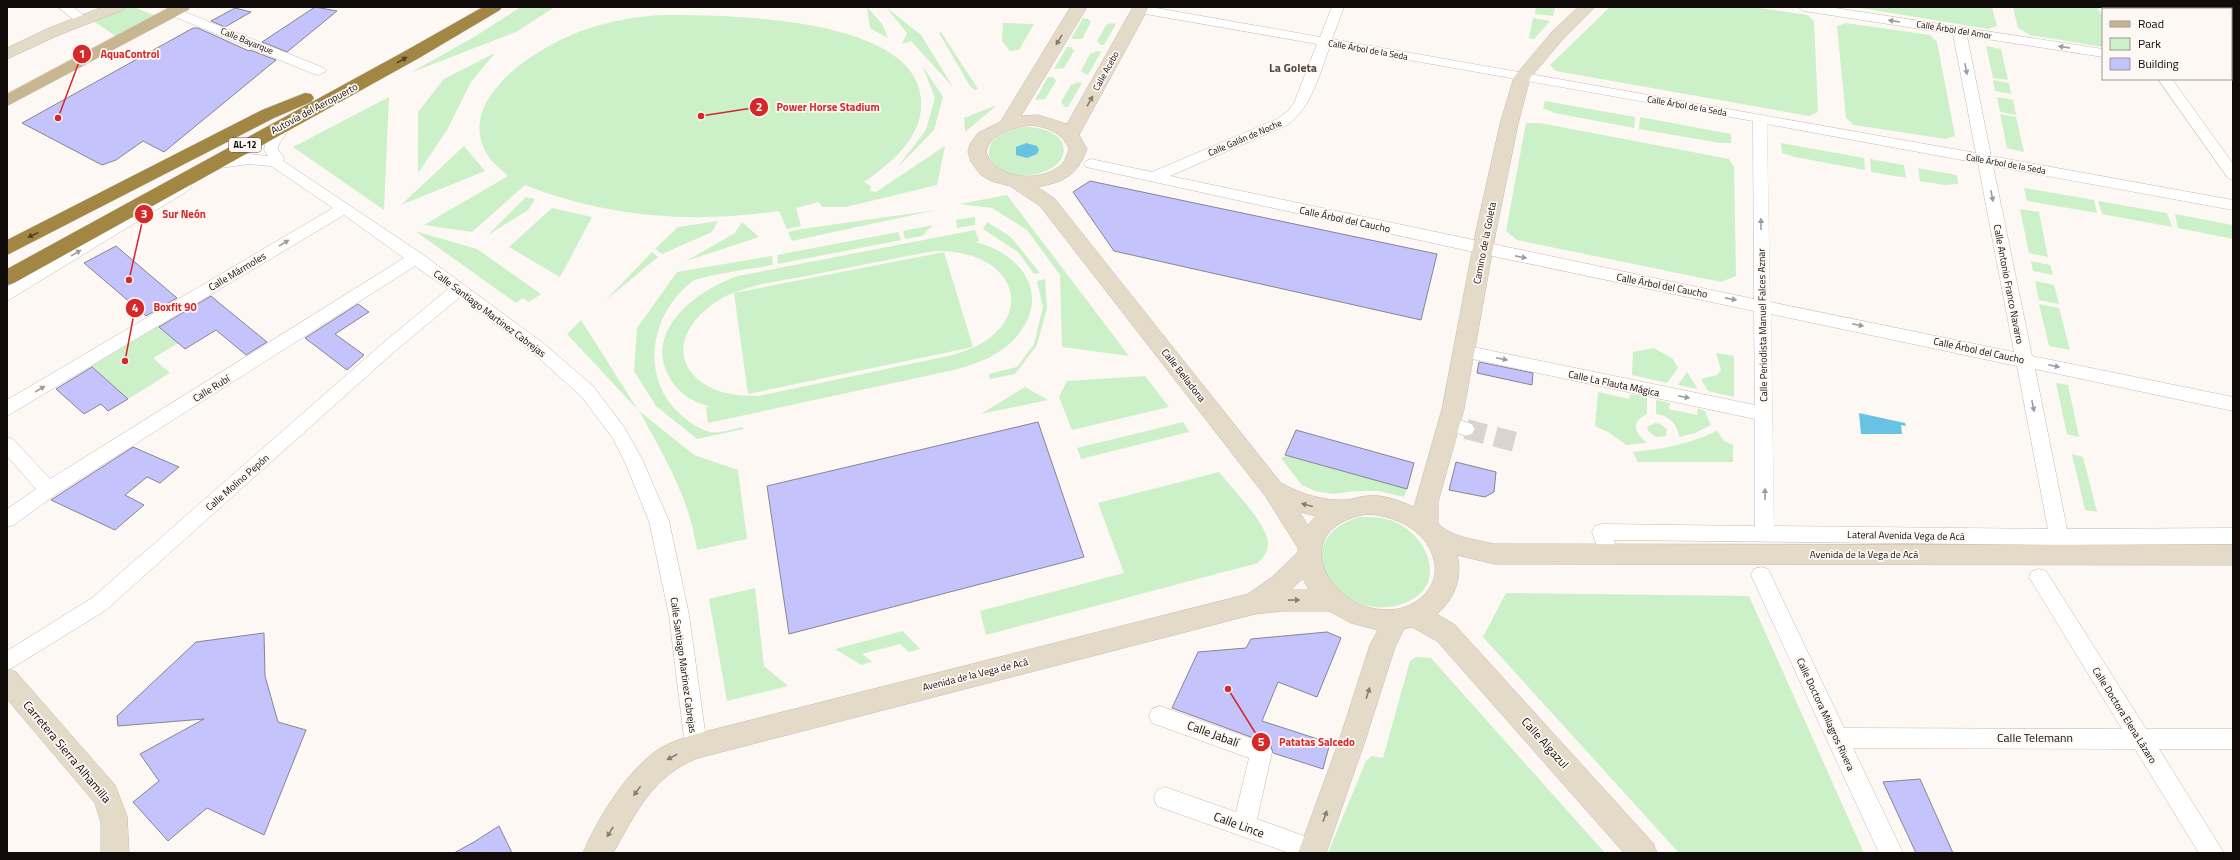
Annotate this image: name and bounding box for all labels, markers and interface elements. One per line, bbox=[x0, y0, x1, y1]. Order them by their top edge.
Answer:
legend bbox=[2102, 8, 2232, 80]
text: Road bbox=[2138, 14, 2164, 33]
street label: Calle Árbol del Amor bbox=[1915, 17, 1993, 42]
one-way arrow bbox=[1888, 18, 1901, 24]
street label: Calle Bayarque bbox=[219, 24, 276, 57]
text: Park bbox=[2138, 34, 2161, 53]
one-way arrow bbox=[1055, 35, 1063, 45]
street label: Calle Árbol de la Seda bbox=[1327, 36, 1409, 63]
callout: AquaControl bbox=[72, 42, 167, 65]
text: 1 bbox=[79, 44, 85, 63]
one-way arrow bbox=[2058, 44, 2071, 50]
text: AquaControl bbox=[101, 46, 160, 62]
street label: Calle Acebo bbox=[1089, 48, 1122, 93]
text: Building bbox=[2138, 54, 2179, 73]
one-way arrow bbox=[396, 57, 408, 64]
district label: La Goleta bbox=[1269, 58, 1317, 77]
one-way arrow bbox=[1964, 63, 1970, 75]
street label: Autovía del Aeropuerto bbox=[268, 79, 360, 138]
street label: Calle Árbol de la Seda bbox=[1646, 92, 1728, 119]
callout: Power Horse Stadium bbox=[749, 95, 888, 118]
one-way arrow bbox=[1087, 95, 1093, 107]
text: 2 bbox=[756, 97, 762, 116]
text: Power Horse Stadium bbox=[776, 99, 880, 115]
street label: Calle Galán de Noche bbox=[1206, 116, 1284, 159]
road number: AL-12 bbox=[229, 138, 261, 152]
street label: Calle Árbol de la Seda bbox=[1965, 150, 2047, 177]
one-way arrow bbox=[1989, 190, 1995, 202]
street label: Camino de la Goleta bbox=[1469, 201, 1500, 285]
callout: Sur Neón bbox=[134, 203, 214, 226]
street label: Calle Árbol del Caucho bbox=[1298, 203, 1392, 236]
text: 3 bbox=[141, 204, 147, 223]
text: Sur Neón bbox=[162, 206, 206, 222]
one-way arrow bbox=[1758, 217, 1764, 230]
street label: Calle Antonio Franco Navarro bbox=[1990, 223, 2027, 345]
one-way arrow bbox=[27, 232, 39, 238]
one-way arrow bbox=[278, 240, 290, 247]
street label: Calle Mármoles bbox=[206, 248, 269, 295]
street label: Calle Periodista Manuel Falces Aznar bbox=[1754, 248, 1771, 402]
one-way arrow bbox=[70, 250, 82, 257]
one-way arrow bbox=[1515, 254, 1527, 260]
street label: Calle Santiago Martinez Cabrejas bbox=[430, 266, 549, 361]
street label: Calle Árbol del Caucho bbox=[1615, 269, 1709, 302]
callout: Boxfit 90 bbox=[125, 296, 204, 319]
one-way arrow bbox=[1725, 297, 1737, 303]
text: 4 bbox=[132, 298, 139, 317]
text: Boxfit 90 bbox=[153, 299, 197, 315]
one-way arrow bbox=[1852, 323, 1864, 329]
street label: Calle Árbol del Caucho bbox=[1932, 334, 2026, 367]
street label: Calle Belladona bbox=[1158, 345, 1209, 405]
one-way arrow bbox=[1495, 357, 1508, 363]
one-way arrow bbox=[2048, 363, 2060, 369]
street label: Calle La Flauta Mágica bbox=[1567, 366, 1661, 400]
street label: Calle Rubí bbox=[190, 371, 233, 406]
one-way arrow bbox=[35, 385, 46, 392]
one-way arrow bbox=[1678, 394, 1690, 400]
one-way arrow bbox=[2030, 400, 2036, 412]
street label: Calle Molino Pepón bbox=[202, 450, 273, 514]
one-way arrow bbox=[1762, 487, 1768, 500]
one-way arrow bbox=[1301, 502, 1313, 508]
street label: Lateral Avenida Vega de Acá bbox=[1847, 527, 1965, 544]
street label: Avenida de la Vega de Acá bbox=[1810, 547, 1918, 562]
street label: Calle Santiago Martinez Cabrejas bbox=[667, 596, 701, 734]
one-way arrow bbox=[1288, 596, 1300, 603]
street label: Avenida de la Vega de Acá bbox=[921, 654, 1030, 695]
street label: Calle Doctora Milagros Rivera bbox=[1793, 655, 1858, 773]
street label: Calle Doctora Elena Lázaro bbox=[2089, 664, 2160, 766]
one-way arrow bbox=[1365, 687, 1371, 699]
street label: Carretera Sierra Alhamilla bbox=[19, 696, 116, 807]
street label: Calle Algazul bbox=[1517, 713, 1574, 773]
street label: Calle Jabalí bbox=[1185, 715, 1243, 752]
street label: Calle Telemann bbox=[1997, 728, 2073, 747]
callout: Patatas Salcedo bbox=[1251, 730, 1363, 753]
text: 5 bbox=[1258, 732, 1265, 751]
text: Patatas Salcedo bbox=[1279, 734, 1355, 750]
one-way arrow bbox=[667, 754, 678, 760]
one-way arrow bbox=[633, 785, 641, 796]
street label: Calle Lince bbox=[1211, 807, 1267, 842]
one-way arrow bbox=[1323, 810, 1329, 822]
one-way arrow bbox=[606, 827, 614, 837]

